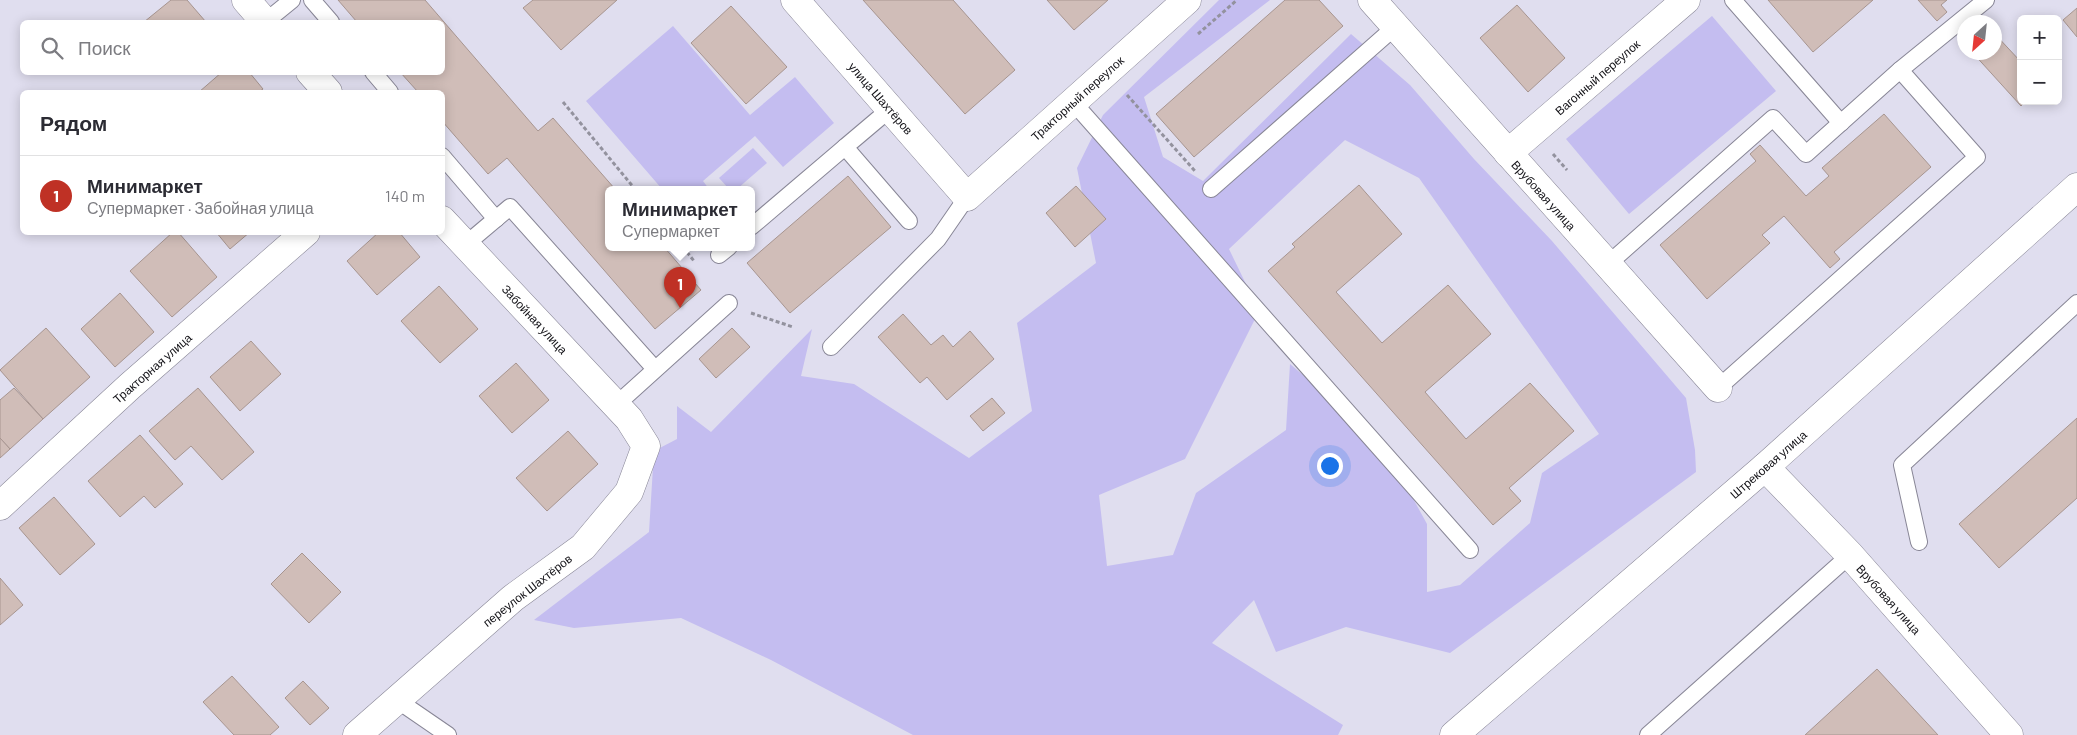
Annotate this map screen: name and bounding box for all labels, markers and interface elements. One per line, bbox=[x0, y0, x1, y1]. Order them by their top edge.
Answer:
north arrow bbox=[1957, 15, 2002, 60]
map controls bbox=[2017, 15, 2062, 105]
button: + bbox=[2017, 15, 2062, 60]
search box bbox=[20, 20, 445, 75]
icon: search bbox=[38, 34, 66, 62]
text: Поиск bbox=[78, 36, 131, 59]
street label: Вагонный переулок bbox=[1552, 36, 1643, 118]
street label: Тракторный переулок bbox=[1028, 52, 1127, 144]
street label: улица Шахтёров bbox=[845, 59, 916, 138]
button: − bbox=[2017, 60, 2062, 105]
text: Рядом bbox=[40, 110, 107, 135]
street label: Врубовая улица bbox=[1508, 157, 1579, 234]
text: Минимаркет bbox=[87, 174, 203, 197]
text: 1 bbox=[53, 186, 59, 205]
text: 140 m bbox=[385, 186, 425, 205]
popup bbox=[605, 186, 755, 251]
text: Минимаркет bbox=[622, 197, 738, 220]
text: Супермаркет · Забойная улица bbox=[87, 198, 314, 217]
text: Супермаркет bbox=[622, 221, 720, 240]
pin: 1 bbox=[664, 267, 696, 308]
street label: Забойная улица bbox=[499, 282, 571, 357]
street label: Тракторная улица bbox=[110, 330, 195, 407]
street label: Штрековая улица bbox=[1727, 427, 1810, 502]
your location bbox=[1317, 453, 1343, 479]
street label: переулок Шахтёров bbox=[480, 551, 575, 630]
street label: Врубовая улица bbox=[1853, 561, 1924, 638]

